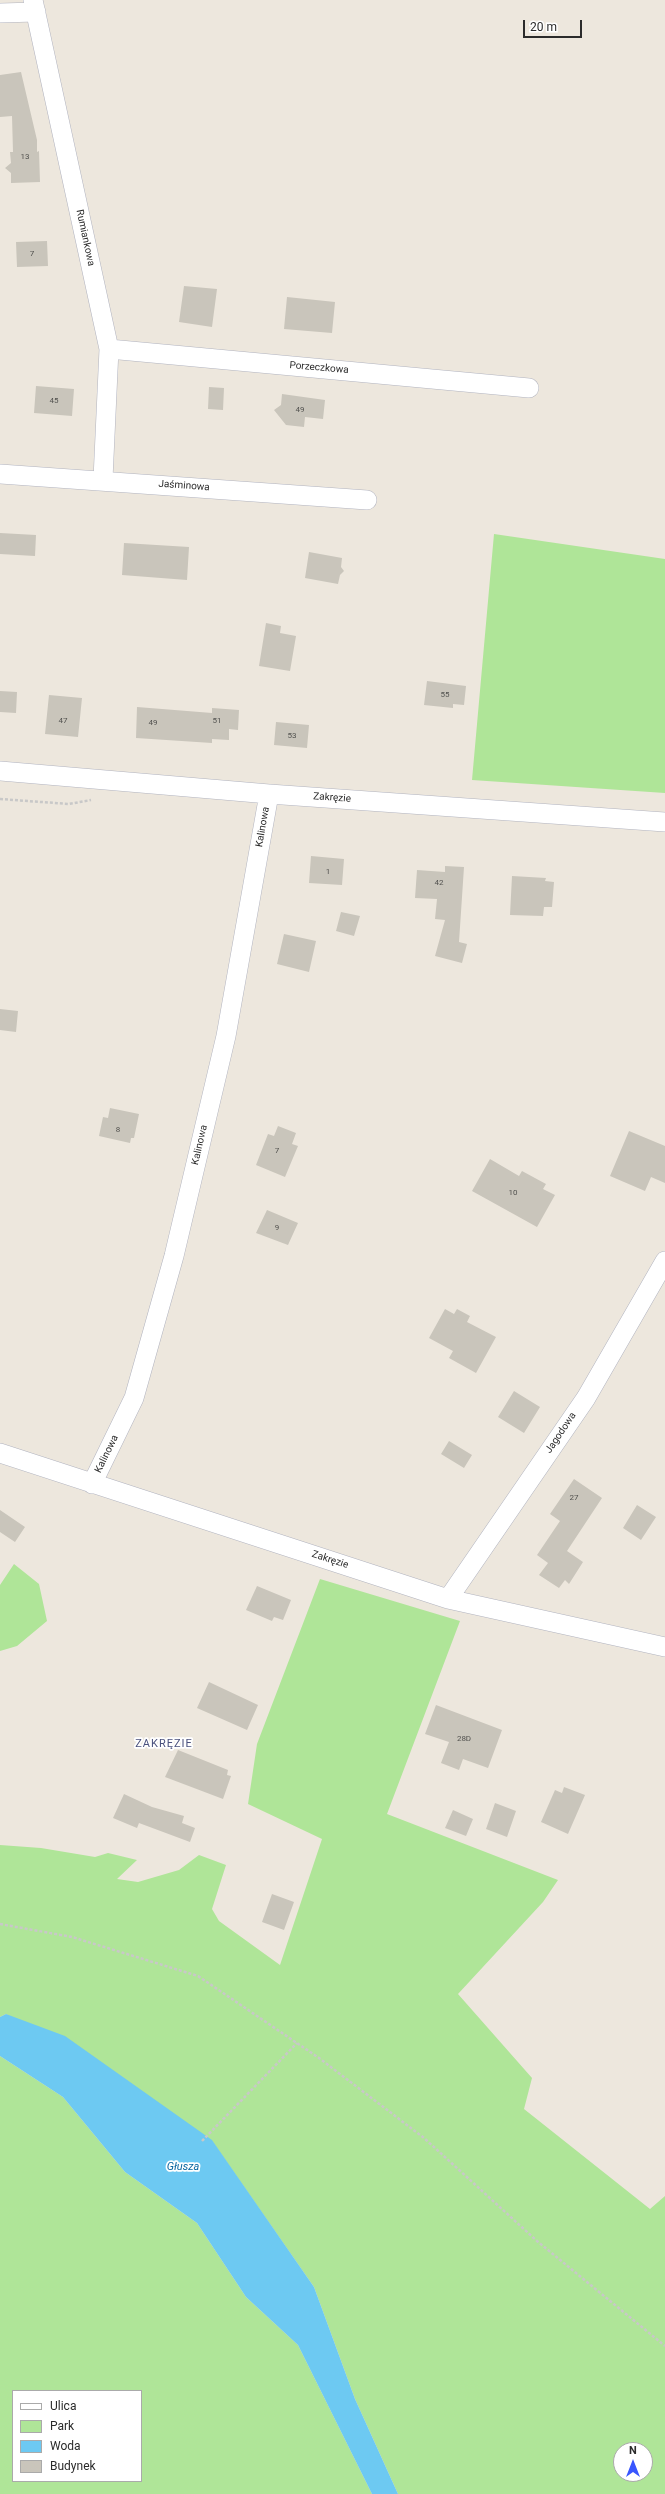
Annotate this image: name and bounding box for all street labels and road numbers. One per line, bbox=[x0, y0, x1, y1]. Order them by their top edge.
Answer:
street label: Rumiankowa bbox=[73, 209, 97, 267]
street label: Porzeczkowa bbox=[289, 359, 349, 377]
street label: Jaśminowa bbox=[158, 478, 210, 494]
street label: Zakręzie bbox=[313, 791, 351, 805]
street label: Kalinowa bbox=[254, 806, 272, 848]
street label: Kalinowa bbox=[190, 1124, 210, 1166]
street label: Jagodowa bbox=[543, 1410, 579, 1456]
street label: Kalinowa bbox=[93, 1433, 121, 1475]
street label: Zakręzie bbox=[310, 1548, 350, 1572]

